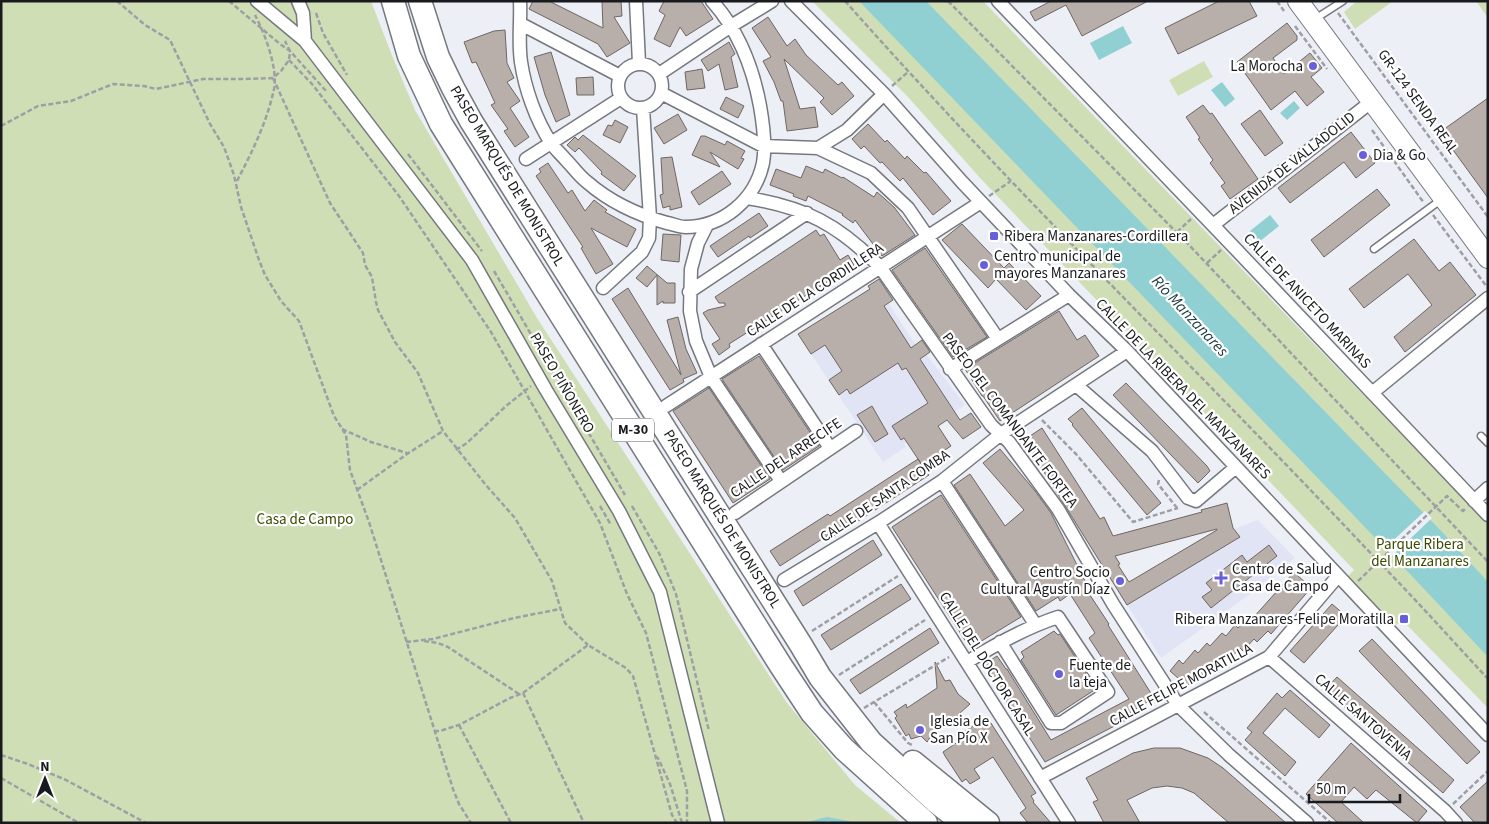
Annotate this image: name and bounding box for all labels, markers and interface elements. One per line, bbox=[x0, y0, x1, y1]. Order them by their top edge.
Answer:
street label: GR-124 SENDA REAL bbox=[1373, 45, 1463, 159]
place label: La Morocha bbox=[1230, 56, 1303, 77]
marker: La Morocha bbox=[1307, 60, 1319, 72]
street label: PASEO MARQUÉS DE MONISTROL bbox=[445, 82, 569, 270]
street label: AVENIDA DE VALLADOLID bbox=[1224, 107, 1360, 219]
place label: Dia & Go bbox=[1373, 145, 1426, 166]
marker: Dia & Go bbox=[1357, 149, 1369, 161]
place label: Ribera Manzanares-Cordillera bbox=[1004, 226, 1188, 247]
street label: CALLE DE ANICETO MARINAS bbox=[1238, 229, 1376, 373]
marker: Ribera Manzanares-Cordillera bbox=[988, 230, 1000, 242]
street label: CALLE DE LA CORDILLERA bbox=[742, 237, 888, 342]
place label: Centro municipal de mayores Manzanares bbox=[994, 246, 1126, 284]
marker: Centro municipal de mayores Manzanares bbox=[978, 259, 990, 271]
water label: Río Manzanares bbox=[1147, 271, 1234, 362]
street label: CALLE DE LA RIBERA DEL MANZANARES bbox=[1091, 294, 1275, 484]
street label: PASEO DEL COMANDANTE FORTEA bbox=[937, 328, 1083, 513]
street label: PASEO PIÑONERO bbox=[525, 329, 599, 437]
street label: CALLE DEL ARRECIFE bbox=[726, 413, 846, 503]
road number: M-30 bbox=[612, 418, 654, 442]
street label: PASEO MARQUÉS DE MONISTROL bbox=[658, 426, 786, 612]
street label: CALLE DE SANTA COMBA bbox=[816, 444, 955, 547]
park label: Casa de Campo bbox=[257, 509, 353, 530]
park label: Parque Ribera del Manzanares bbox=[1371, 534, 1469, 572]
place label: Centro de Salud Casa de Campo bbox=[1232, 559, 1332, 597]
place label: Centro Socio Cultural Agustín Díaz bbox=[980, 562, 1110, 600]
marker: Centro de Salud Casa de Campo bbox=[1214, 571, 1228, 585]
marker: Centro Socio Cultural Agustín Díaz bbox=[1114, 575, 1126, 587]
street label: CALLE DEL DOCTOR CASAL bbox=[934, 588, 1040, 740]
place label: Ribera Manzanares-Felipe Moratilla bbox=[1175, 609, 1394, 630]
marker: Ribera Manzanares-Felipe Moratilla bbox=[1398, 613, 1410, 625]
street label: CALLE FELIPE MORATILLA bbox=[1106, 638, 1257, 732]
place label: Fuente de la teja bbox=[1069, 655, 1131, 693]
marker: Fuente de la teja bbox=[1053, 668, 1065, 680]
street label: CALLE SANTOVENIA bbox=[1310, 669, 1417, 766]
place label: Iglesia de San Pío X bbox=[930, 711, 989, 749]
marker: Iglesia de San Pío X bbox=[914, 724, 926, 736]
north arrow bbox=[20, 754, 70, 804]
text: N bbox=[40, 757, 50, 777]
scale bar bbox=[1309, 772, 1400, 804]
text: 50 m bbox=[1316, 779, 1346, 800]

